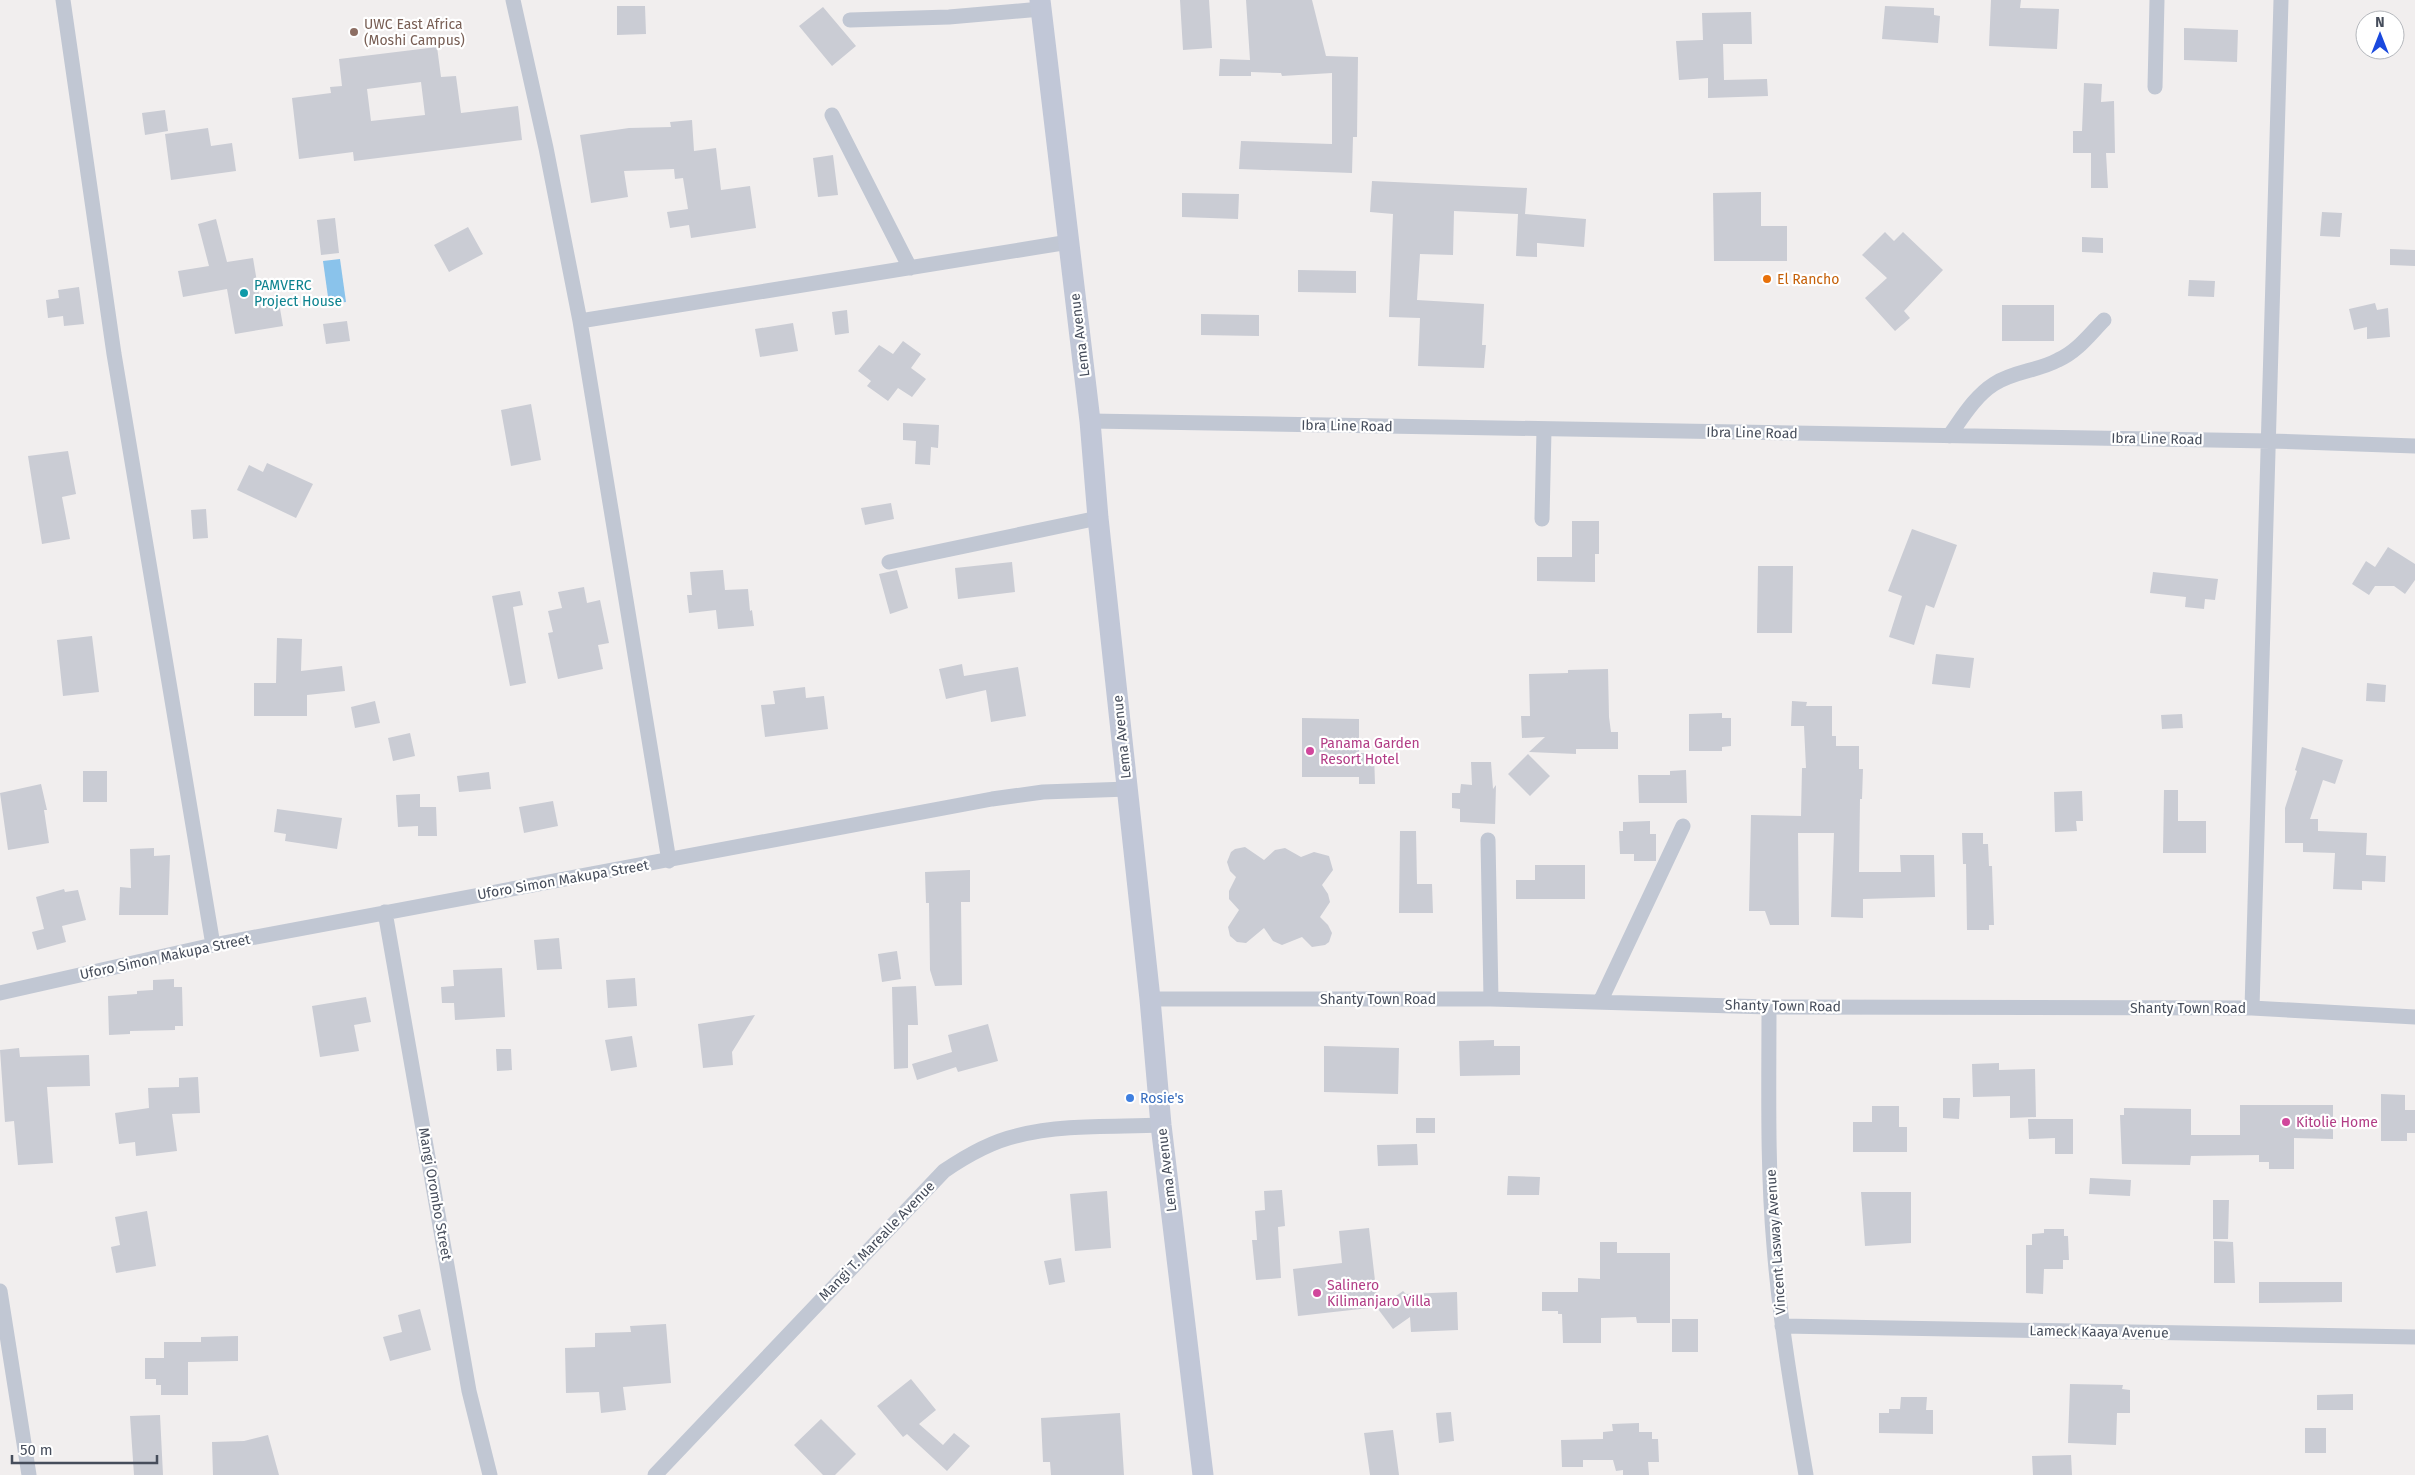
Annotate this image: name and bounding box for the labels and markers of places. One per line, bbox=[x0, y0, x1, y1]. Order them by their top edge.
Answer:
place label: UWC East Africa (Moshi Campus) bbox=[364, 16, 465, 49]
marker: UWC East Africa (Moshi Campus) bbox=[348, 26, 360, 38]
place label: El Rancho bbox=[1777, 271, 1839, 288]
marker: El Rancho bbox=[1761, 273, 1773, 285]
place label: PAMVERC Project House bbox=[254, 277, 342, 310]
marker: PAMVERC Project House bbox=[238, 287, 250, 299]
place label: Panama Garden Resort Hotel bbox=[1320, 735, 1420, 768]
marker: Panama Garden Resort Hotel bbox=[1304, 745, 1316, 757]
place label: Rosie's bbox=[1140, 1090, 1184, 1107]
marker: Rosie's bbox=[1124, 1092, 1136, 1104]
place label: Kitolie Home bbox=[2296, 1114, 2378, 1131]
marker: Kitolie Home bbox=[2280, 1116, 2292, 1128]
place label: Salinero Kilimanjaro Villa bbox=[1327, 1277, 1431, 1310]
marker: Salinero Kilimanjaro Villa bbox=[1311, 1287, 1323, 1299]

